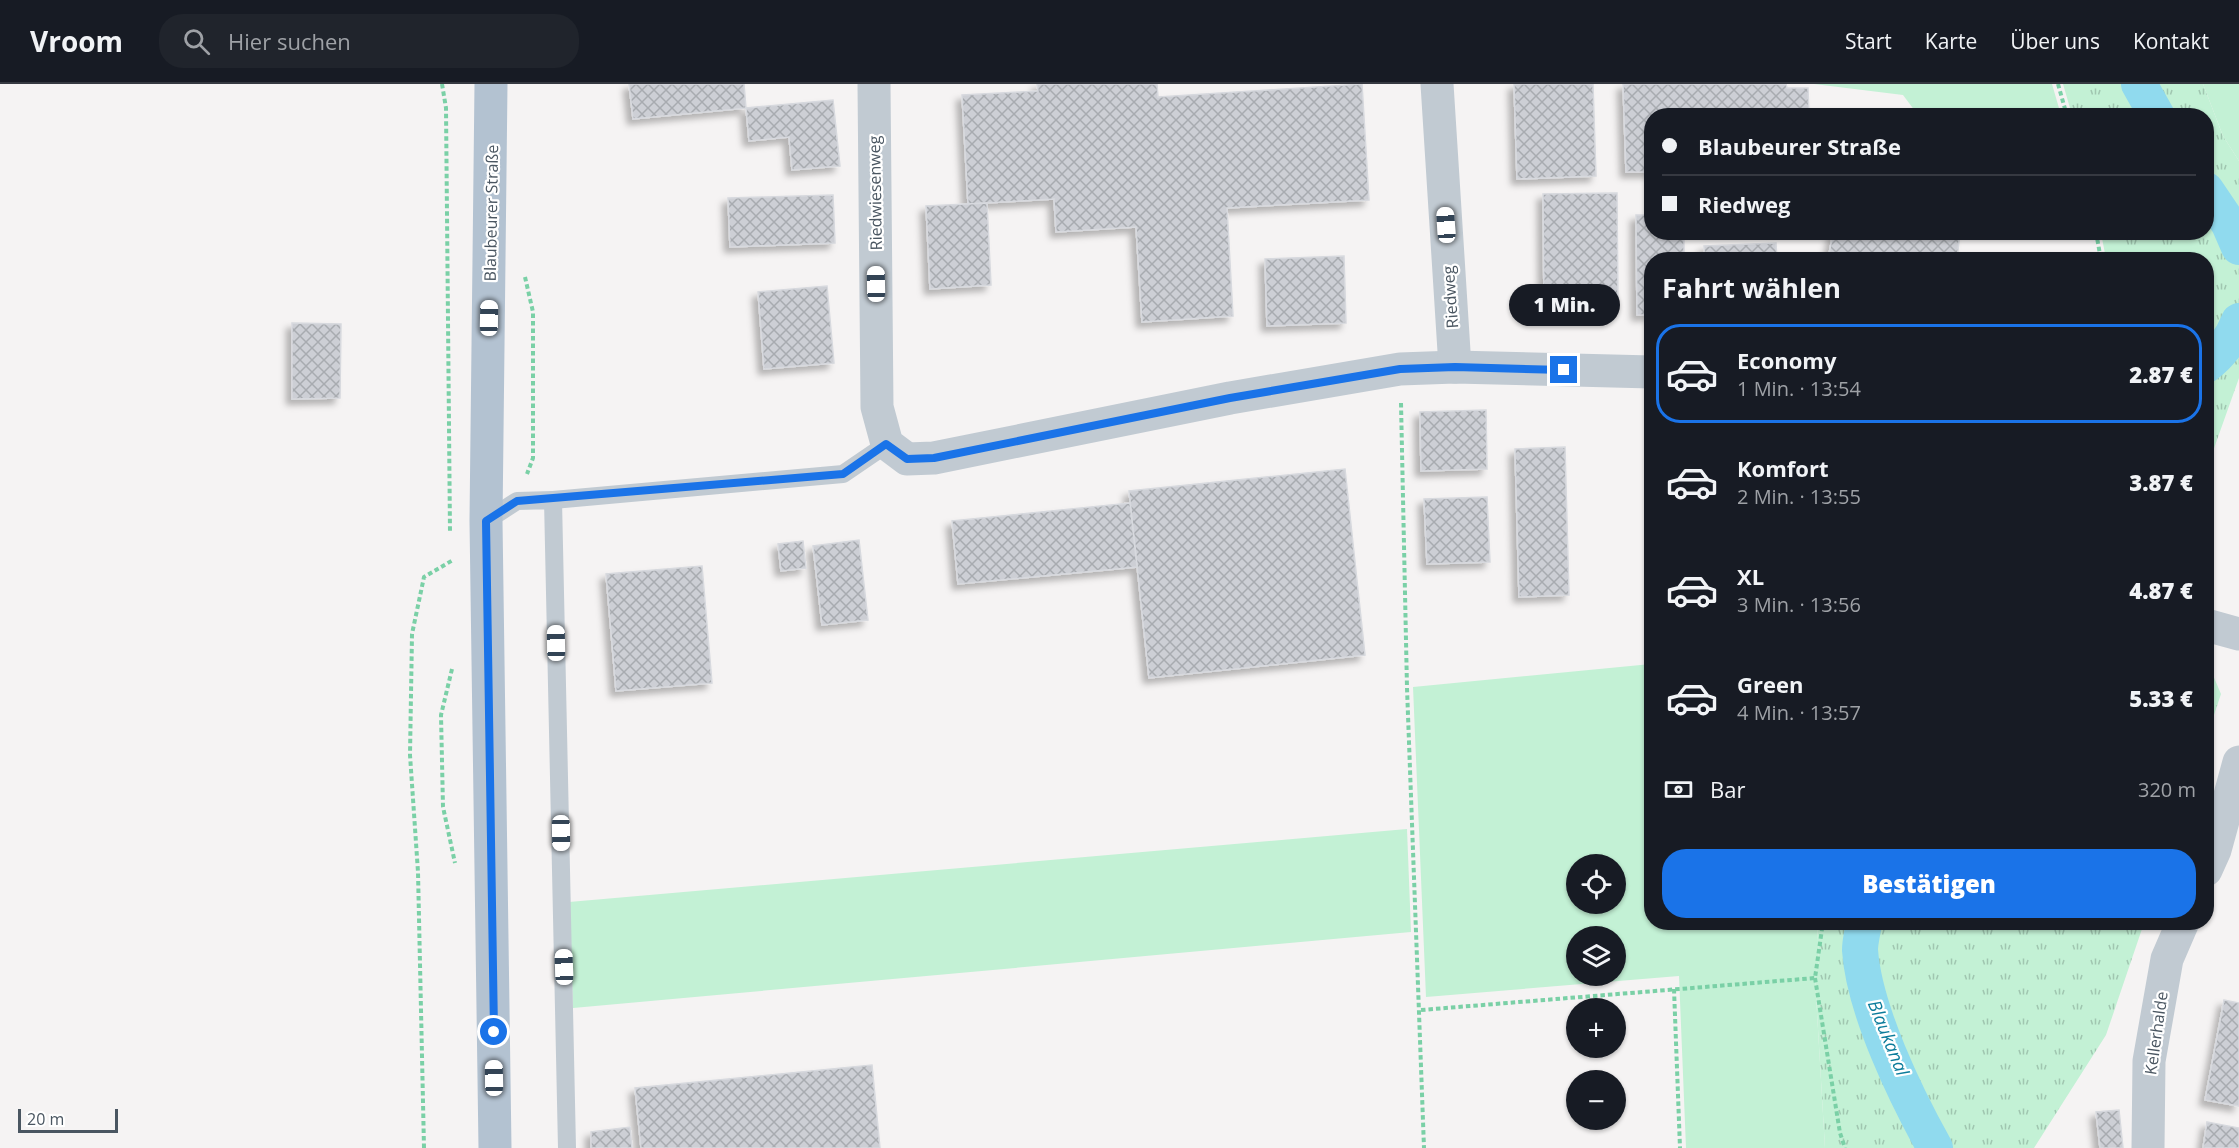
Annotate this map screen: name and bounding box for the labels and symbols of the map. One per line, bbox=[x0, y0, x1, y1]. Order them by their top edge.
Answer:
street label: Riedwiesenweg bbox=[863, 135, 887, 250]
street label: Blaubeurer Straße bbox=[479, 144, 503, 282]
car bbox=[1436, 206, 1456, 244]
street label: Riedweg bbox=[1437, 265, 1463, 329]
car bbox=[867, 266, 885, 302]
callout: 1 Min. bbox=[1508, 283, 1620, 325]
car bbox=[480, 300, 498, 336]
route end bbox=[1550, 356, 1577, 383]
car bbox=[547, 625, 565, 661]
car bbox=[552, 815, 570, 851]
car bbox=[554, 949, 574, 985]
street label: Kellerhalde bbox=[2139, 990, 2173, 1076]
water label: Blaukanal bbox=[1863, 996, 1915, 1080]
route start bbox=[480, 1018, 507, 1045]
car bbox=[485, 1060, 503, 1096]
scale bar bbox=[18, 1106, 118, 1134]

